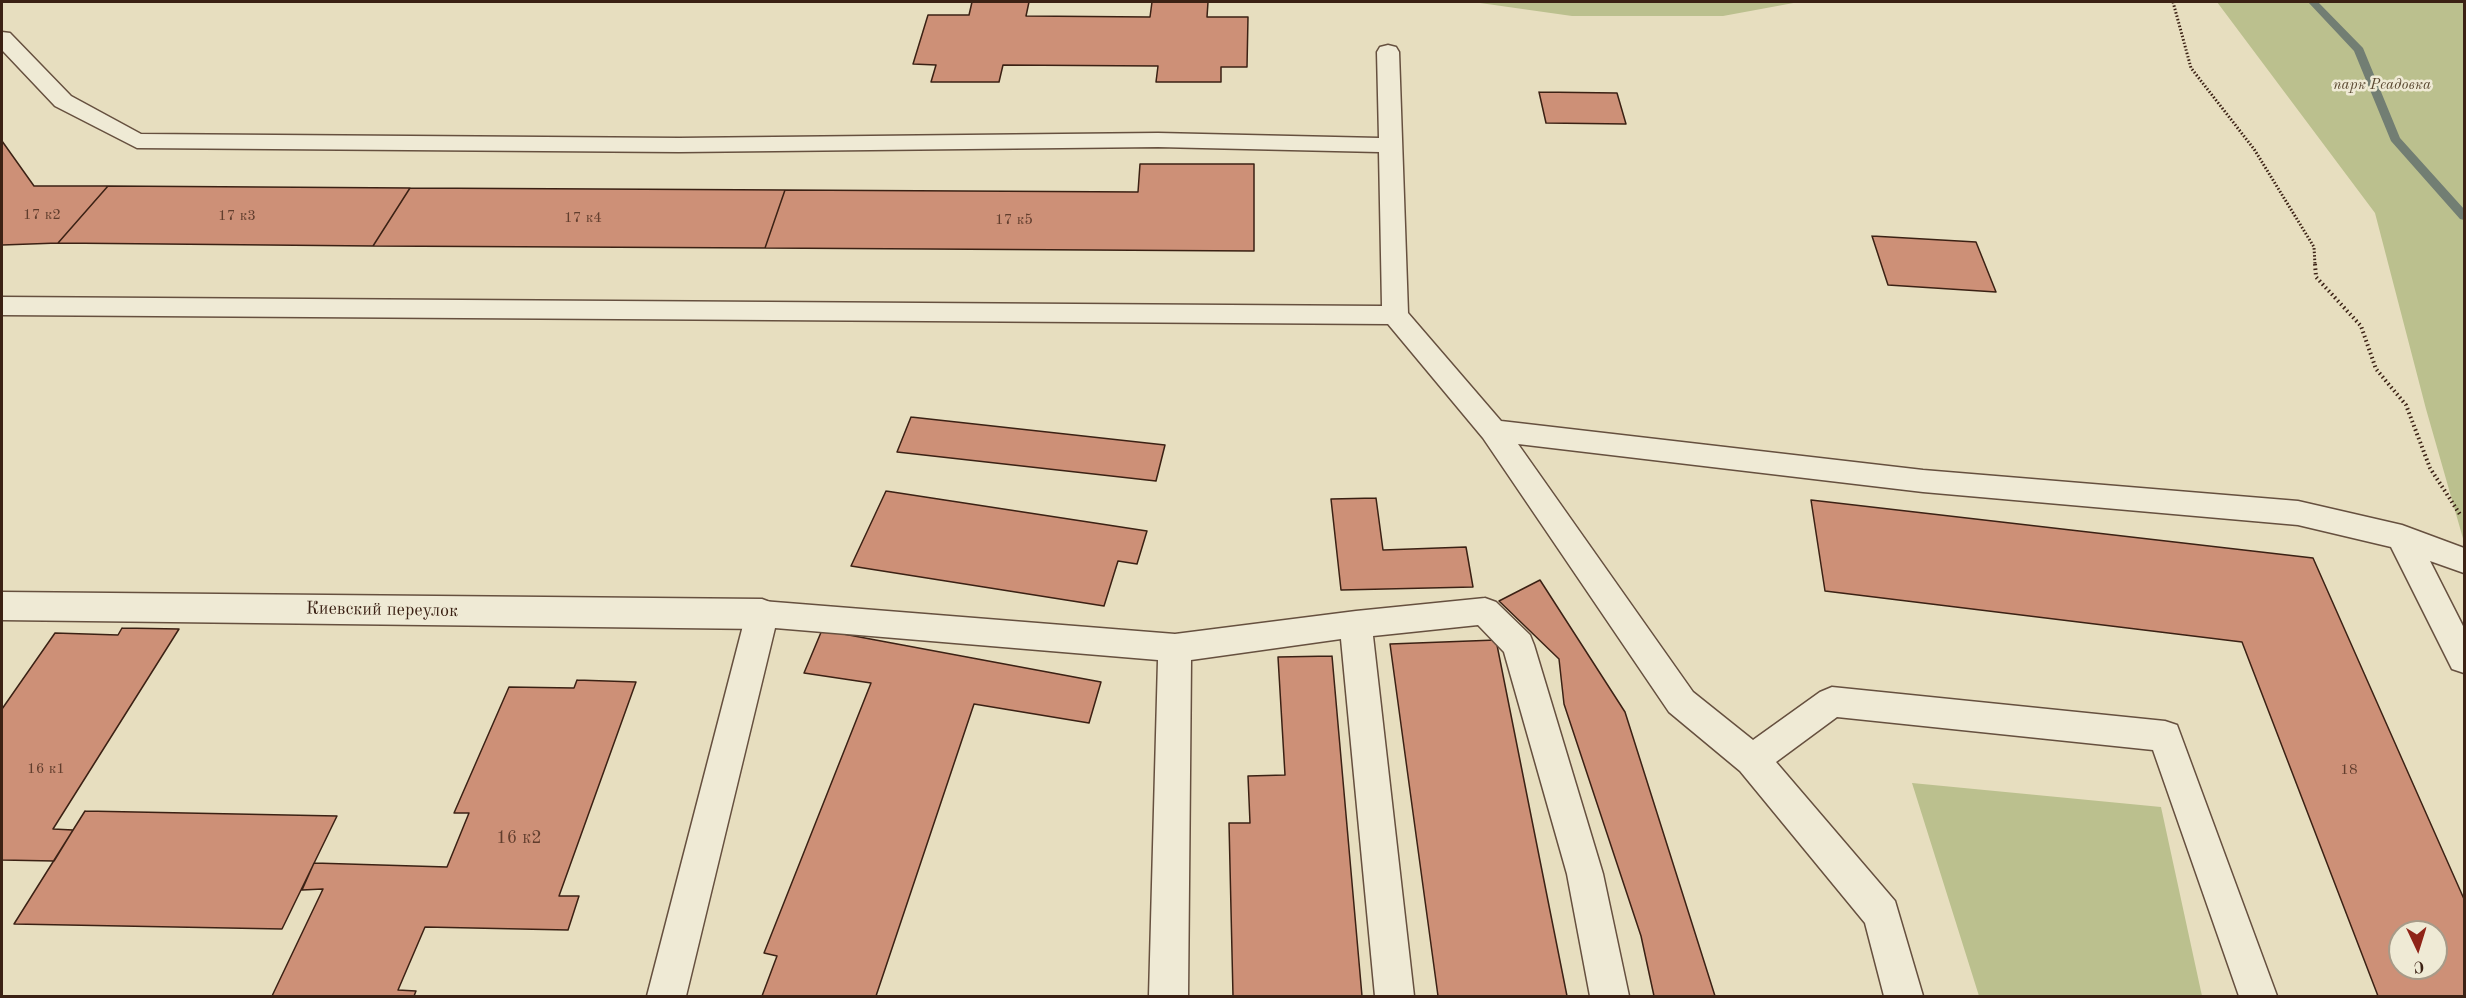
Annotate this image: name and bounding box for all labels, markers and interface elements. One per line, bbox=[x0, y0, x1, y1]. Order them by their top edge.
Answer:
park label: парк Реадовка bbox=[2333, 76, 2431, 94]
house number: 17 к2 bbox=[23, 206, 61, 224]
house number: 17 к3 bbox=[218, 207, 256, 225]
house number: 17 к4 bbox=[564, 209, 602, 227]
house number: 17 к5 bbox=[995, 211, 1033, 229]
street label: Киевский переулок bbox=[306, 598, 458, 622]
house number: 16 к1 bbox=[27, 760, 65, 778]
house number: 18 bbox=[2340, 761, 2358, 779]
house number: 16 к2 bbox=[496, 827, 542, 849]
north arrow bbox=[2388, 920, 2448, 980]
text: С bbox=[2413, 958, 2425, 974]

